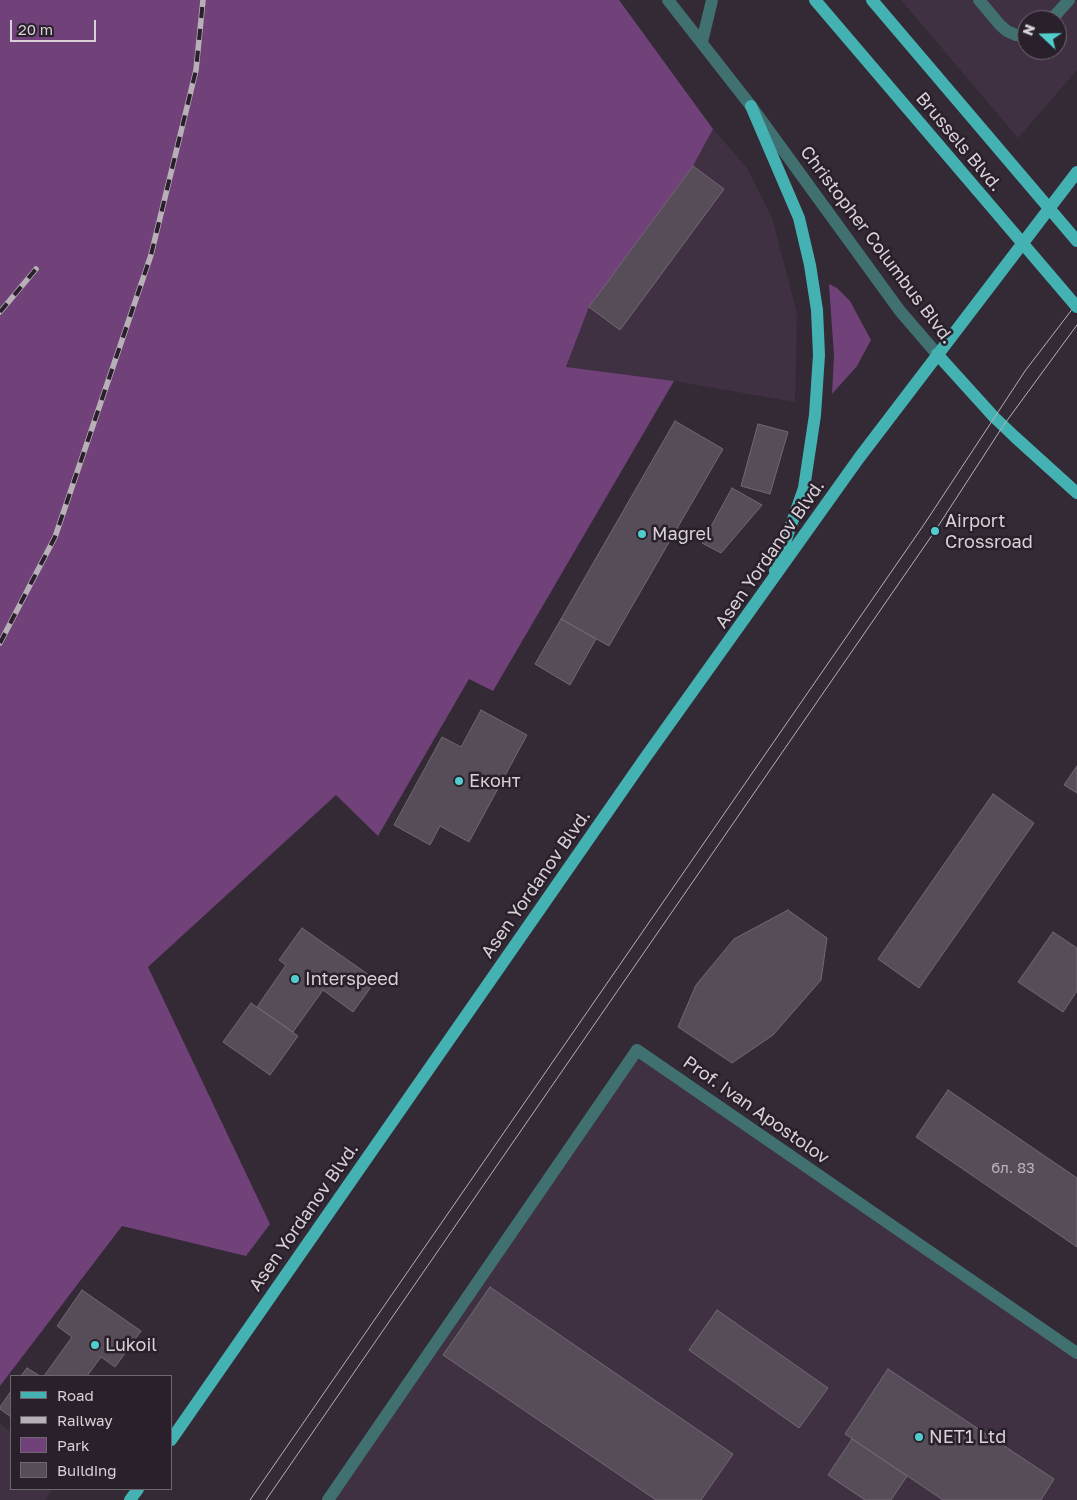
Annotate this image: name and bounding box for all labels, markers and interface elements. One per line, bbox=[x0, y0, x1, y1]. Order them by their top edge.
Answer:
scale bar bbox=[12, 10, 99, 42]
north arrow bbox=[1017, 10, 1067, 60]
text: 20 m bbox=[18, 20, 53, 38]
text: N bbox=[1019, 22, 1038, 38]
street label: Brussels Blvd. bbox=[911, 88, 1007, 196]
street label: Christopher Columbus Blvd. bbox=[796, 142, 958, 348]
street label: Asen Yordanov Blvd. bbox=[711, 476, 829, 632]
place label: Airport Crossroad bbox=[945, 510, 1033, 552]
place label: Magrel bbox=[652, 523, 712, 545]
marker: Airport Crossroad bbox=[929, 525, 941, 537]
marker: Magrel bbox=[636, 528, 648, 540]
place label: Еконт bbox=[469, 770, 521, 792]
marker: Еконт bbox=[453, 775, 465, 787]
street label: Asen Yordanov Blvd. bbox=[477, 806, 595, 962]
place label: Interspeed bbox=[305, 968, 399, 990]
marker: Interspeed bbox=[289, 973, 301, 985]
street label: Prof. Ivan Apostolov bbox=[679, 1051, 833, 1169]
street label: Asen Yordanov Blvd. bbox=[245, 1139, 363, 1295]
house number: бл. 83 bbox=[991, 1159, 1035, 1177]
place label: Lukoil bbox=[105, 1334, 157, 1356]
marker: Lukoil bbox=[89, 1339, 101, 1351]
legend bbox=[10, 1375, 172, 1490]
text: Road bbox=[57, 1386, 94, 1404]
text: Railway bbox=[57, 1411, 113, 1429]
place label: NET1 Ltd bbox=[929, 1426, 1006, 1448]
marker: NET1 Ltd bbox=[913, 1431, 925, 1443]
text: Park bbox=[57, 1436, 89, 1454]
text: Building bbox=[57, 1461, 117, 1479]

